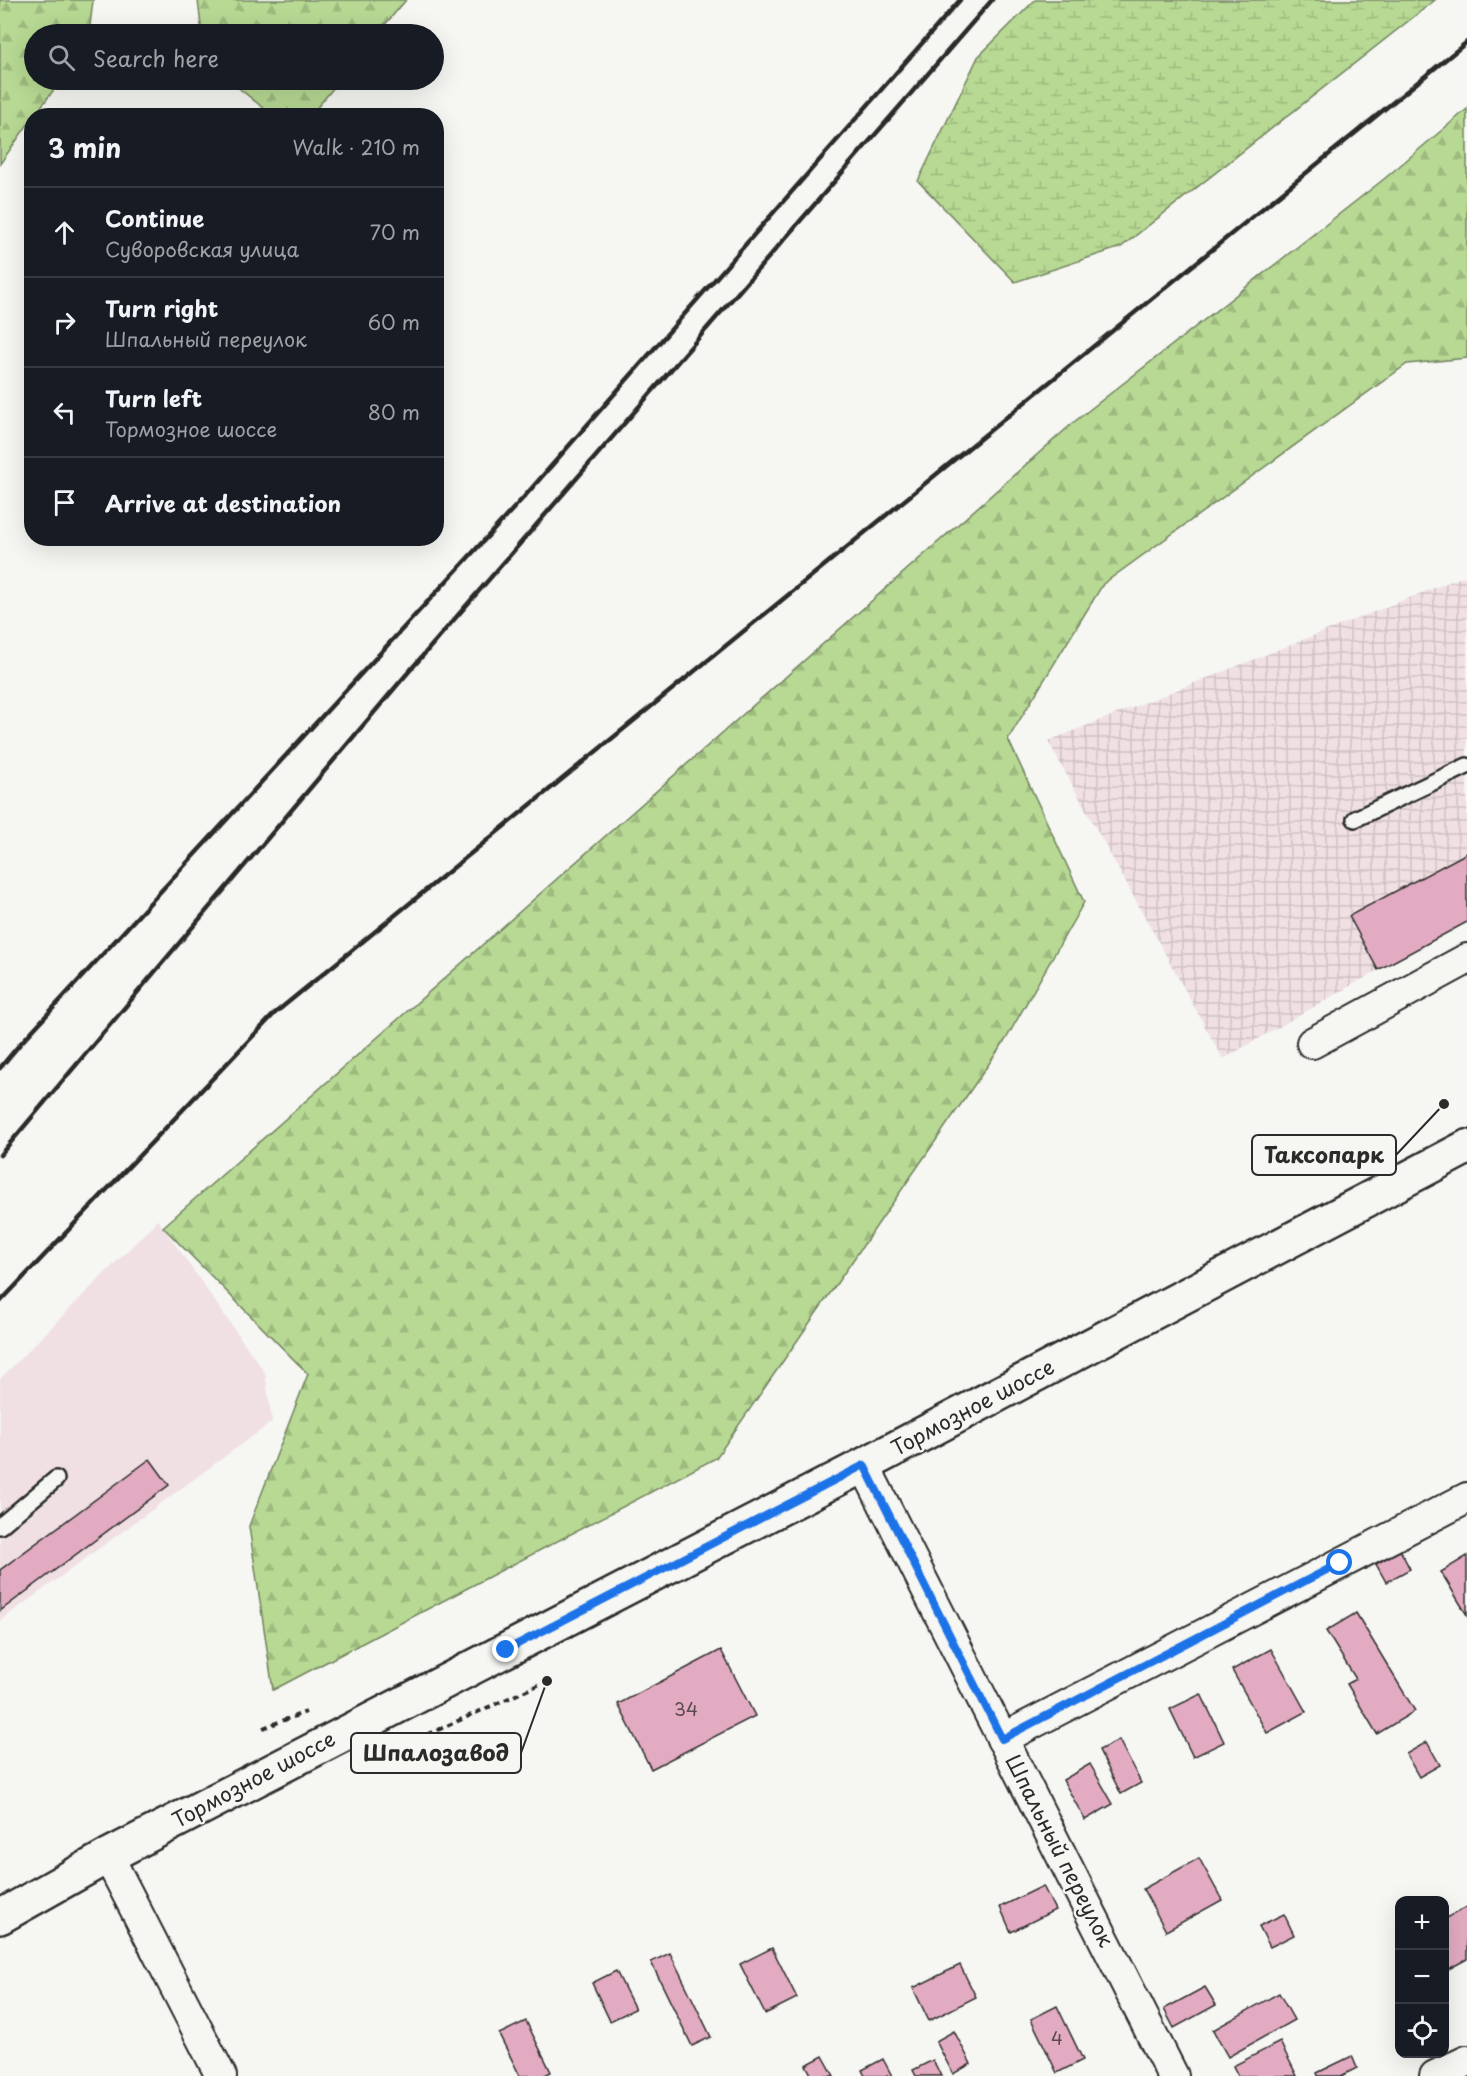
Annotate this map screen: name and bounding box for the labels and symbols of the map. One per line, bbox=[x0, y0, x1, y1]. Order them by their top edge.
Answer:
callout: Таксопарк bbox=[1252, 1135, 1396, 1175]
text: Таксопарк bbox=[1264, 1137, 1385, 1170]
street label: Тормозное шоссе bbox=[885, 1350, 1059, 1463]
route start bbox=[1326, 1549, 1352, 1575]
route end bbox=[492, 1636, 518, 1662]
house number: 34 bbox=[674, 1695, 698, 1722]
street label: Тормозное шоссе bbox=[166, 1722, 340, 1835]
callout: Шпалозавод bbox=[351, 1733, 521, 1773]
text: Шпалозавод bbox=[363, 1735, 509, 1768]
street label: Шпальный переулок bbox=[998, 1748, 1123, 1952]
house number: 4 bbox=[1051, 2024, 1063, 2051]

